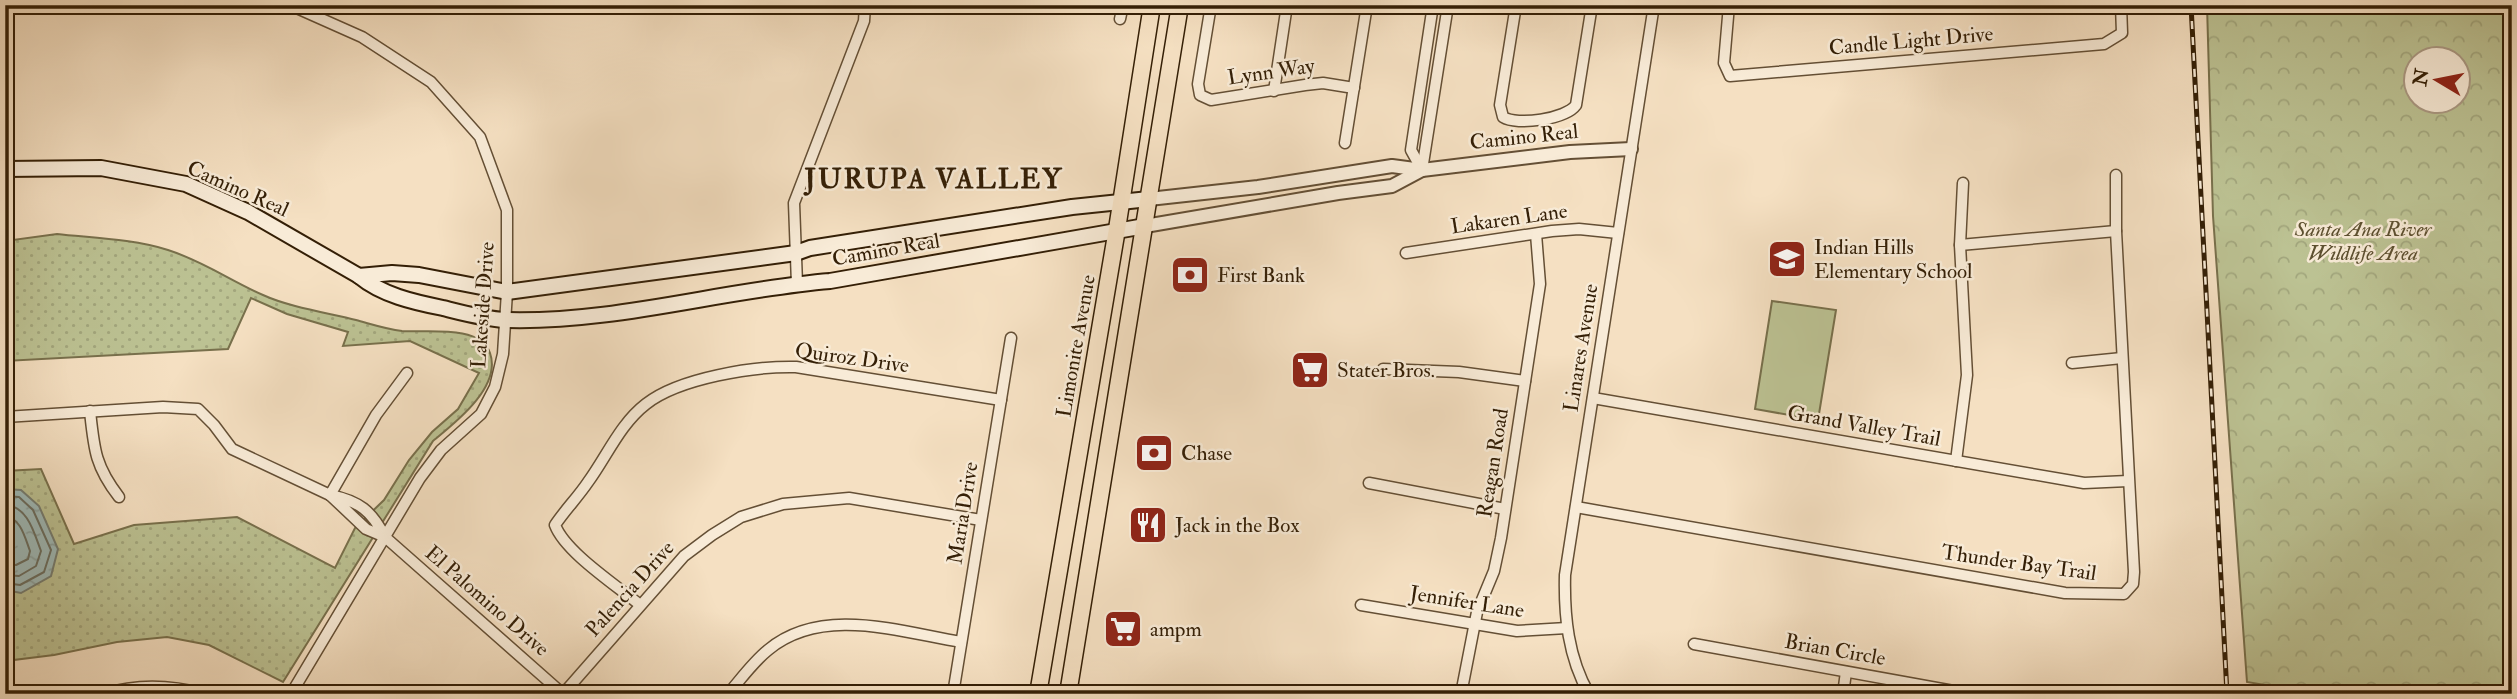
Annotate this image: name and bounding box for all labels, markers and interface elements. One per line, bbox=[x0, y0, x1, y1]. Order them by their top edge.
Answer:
street label: Candle Light Drive bbox=[1828, 20, 1995, 62]
north arrow bbox=[2402, 46, 2472, 116]
street label: Lynn Way bbox=[1226, 52, 1317, 91]
text: N bbox=[2408, 66, 2435, 89]
street label: Camino Real bbox=[1468, 118, 1580, 156]
street label: Camino Real bbox=[183, 155, 294, 224]
district label: JURUPA VALLEY bbox=[803, 162, 1064, 197]
street label: Lakaren Lane bbox=[1449, 197, 1569, 241]
park label: Santa Ana River Wildlife Area bbox=[2294, 216, 2432, 267]
street label: Camino Real bbox=[830, 227, 943, 273]
place label: Indian Hills Elementary School bbox=[1814, 234, 1973, 285]
school or university icon: Indian Hills Elementary School bbox=[1766, 238, 1808, 280]
street label: Lakeside Drive bbox=[465, 241, 501, 369]
bank icon: First Bank bbox=[1169, 254, 1211, 296]
place label: First Bank bbox=[1217, 262, 1305, 289]
street label: Limonite Avenue bbox=[1050, 272, 1102, 419]
street label: Linares Avenue bbox=[1558, 282, 1604, 414]
street label: Quiroz Drive bbox=[793, 337, 911, 379]
supermarket icon: Stater Bros. bbox=[1289, 349, 1331, 391]
place label: Stater Bros. bbox=[1337, 357, 1435, 384]
street label: Grand Valley Trail bbox=[1785, 399, 1943, 453]
street label: Reagan Road bbox=[1471, 406, 1515, 520]
bank icon: Chase bbox=[1133, 432, 1175, 474]
place label: Chase bbox=[1181, 440, 1232, 467]
street label: Maria Drive bbox=[942, 460, 984, 566]
restaurant icon: Jack in the Box bbox=[1127, 504, 1169, 546]
place label: Jack in the Box bbox=[1174, 512, 1300, 539]
street label: Palencia Drive bbox=[580, 535, 680, 643]
street label: Thunder Bay Trail bbox=[1940, 539, 2099, 587]
street label: El Palomino Drive bbox=[419, 540, 555, 663]
street label: Jennifer Lane bbox=[1407, 579, 1526, 624]
supermarket icon: ampm bbox=[1102, 608, 1144, 650]
place label: ampm bbox=[1150, 616, 1202, 643]
street label: Brian Circle bbox=[1782, 628, 1888, 672]

